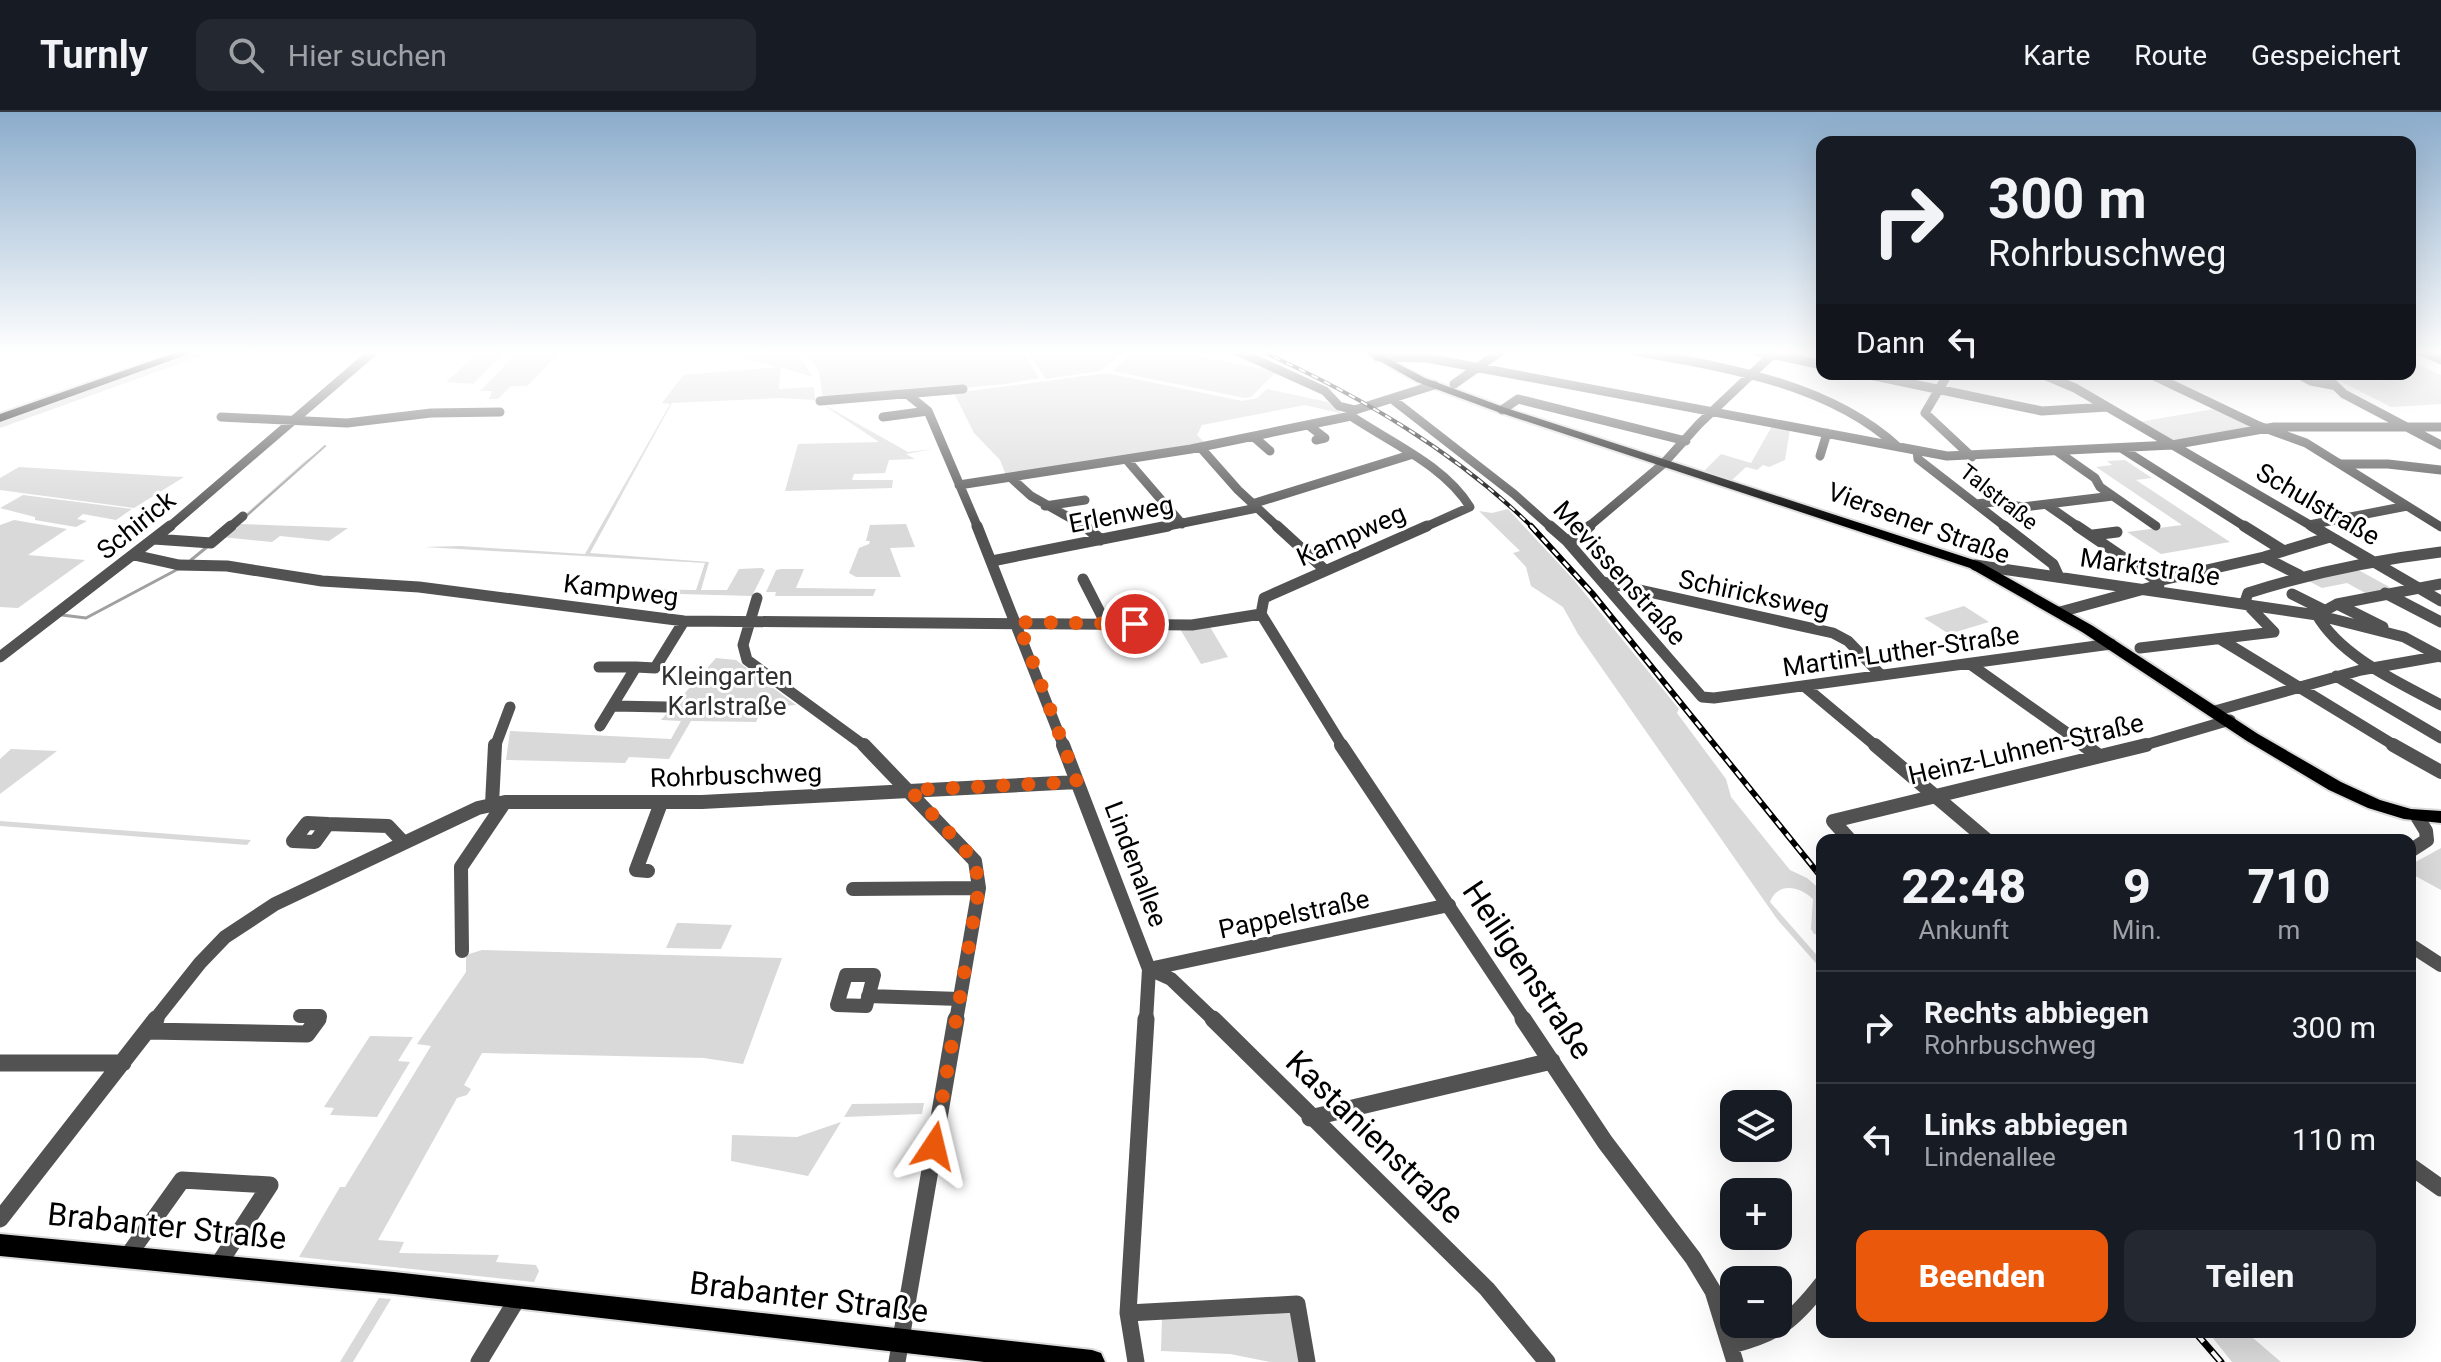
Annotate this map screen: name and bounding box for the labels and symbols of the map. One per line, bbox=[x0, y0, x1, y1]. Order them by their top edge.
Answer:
street label: Schulstraße bbox=[2251, 457, 2385, 551]
street label: Talstraße bbox=[1955, 459, 2043, 535]
street label: Viersener Straße bbox=[1824, 476, 2014, 570]
street label: Schirick bbox=[91, 484, 182, 565]
street label: Erlenweg bbox=[1066, 489, 1176, 539]
street label: Mevissenstraße bbox=[1547, 495, 1693, 651]
street label: Kampweg bbox=[1292, 498, 1410, 572]
street label: Marktstraße bbox=[2078, 542, 2222, 592]
street label: Schiricksweg bbox=[1676, 563, 1832, 625]
street label: Kampweg bbox=[562, 568, 680, 612]
pin bbox=[1101, 590, 1169, 658]
street label: Martin-Luther-Straße bbox=[1781, 620, 2021, 682]
park label: Kleingarten Karlstraße bbox=[661, 661, 793, 721]
street label: Heinz-Luhnen-Straße bbox=[1905, 707, 2147, 791]
street label: Rohrbuschweg bbox=[649, 757, 823, 793]
street label: Lindenallee bbox=[1098, 797, 1174, 931]
street label: Heiligenstraße bbox=[1455, 874, 1601, 1066]
street label: Pappelstraße bbox=[1216, 883, 1372, 945]
street label: Kastanienstraße bbox=[1278, 1043, 1472, 1231]
position arrow bbox=[892, 1104, 976, 1188]
street label: Brabanter Straße bbox=[46, 1195, 288, 1257]
street label: Brabanter Straße bbox=[688, 1264, 930, 1330]

